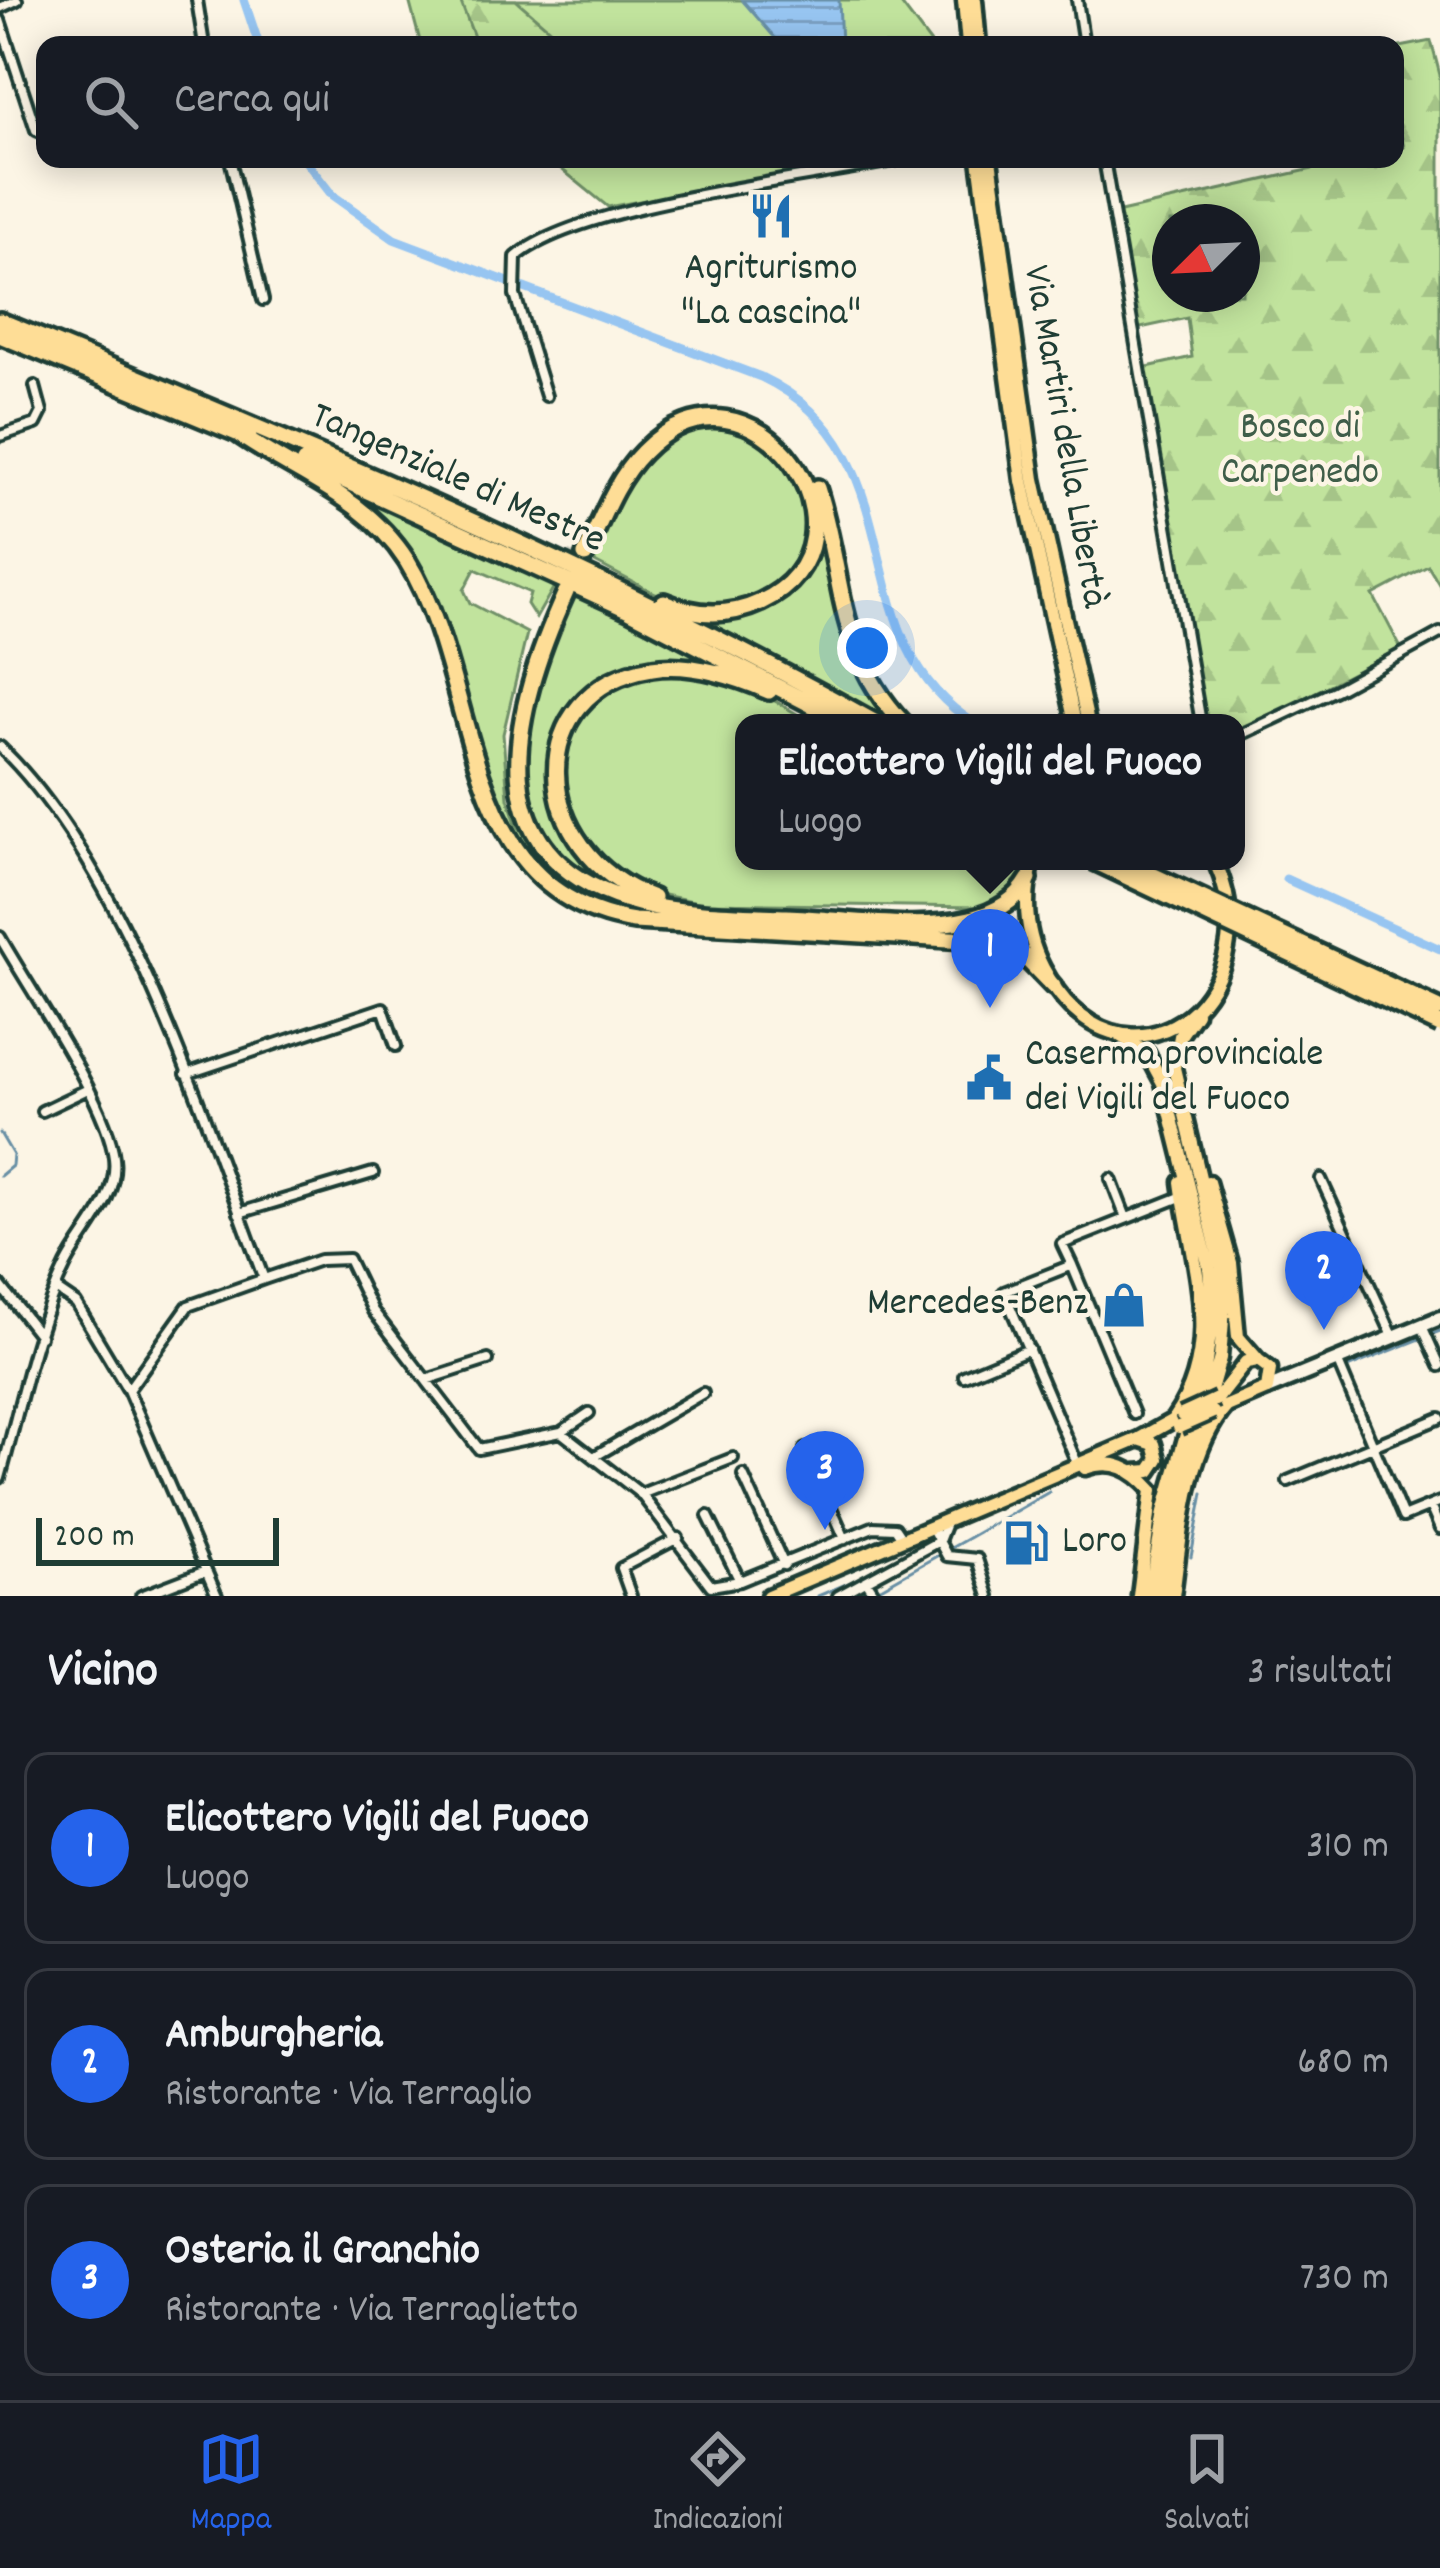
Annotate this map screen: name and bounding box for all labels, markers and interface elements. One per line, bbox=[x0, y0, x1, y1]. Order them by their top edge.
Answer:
search box bbox=[36, 36, 1404, 168]
icon: search bbox=[78, 69, 144, 135]
text: Cerca qui bbox=[174, 70, 330, 134]
restaurant icon: Agriturismo "La cascina" bbox=[746, 191, 796, 241]
north arrow bbox=[1152, 204, 1260, 312]
place label: Agriturismo "La cascina" bbox=[681, 243, 861, 343]
street label: Via Martiri della Libertà bbox=[1006, 261, 1120, 613]
street label: Tangenziale di Mestre bbox=[301, 390, 613, 570]
park label: Bosco di Carpenedo bbox=[1221, 402, 1379, 502]
your location bbox=[837, 618, 897, 678]
popup bbox=[735, 714, 1245, 870]
text: Elicottero Vigili del Fuoco bbox=[778, 733, 1202, 797]
text: Luogo bbox=[778, 797, 862, 852]
pin: 1 bbox=[951, 909, 1029, 1008]
place label: Caserma provinciale dei Vigili del Fuoco bbox=[1025, 1029, 1323, 1129]
public building icon: Caserma provinciale dei Vigili del Fuoco bbox=[964, 1053, 1014, 1103]
pin: 2 bbox=[1285, 1231, 1363, 1330]
place label: Mercedes-Benz bbox=[867, 1278, 1088, 1333]
shop icon: Mercedes-Benz bbox=[1099, 1280, 1149, 1330]
pin: 3 bbox=[786, 1431, 864, 1530]
scale bar bbox=[36, 1512, 279, 1565]
text: 200 m bbox=[54, 1515, 135, 1562]
place label: Loro bbox=[1062, 1516, 1127, 1571]
fuel station icon: Loro bbox=[1001, 1518, 1051, 1568]
text: Vicino bbox=[48, 1638, 158, 1710]
text: 3 risultati bbox=[1247, 1647, 1392, 1702]
text: Elicottero Vigili del Fuoco bbox=[165, 1789, 589, 1853]
text: 1 bbox=[86, 1821, 94, 1876]
text: 310 m bbox=[1306, 1821, 1389, 1876]
text: Luogo bbox=[165, 1853, 250, 1908]
text: Amburgheria bbox=[165, 2005, 382, 2069]
text: 2 bbox=[81, 2037, 99, 2092]
text: 680 m bbox=[1297, 2037, 1389, 2092]
text: Ristorante · Via Terraglio bbox=[165, 2069, 532, 2124]
text: Osteria il Granchio bbox=[165, 2221, 480, 2285]
text: 3 bbox=[81, 2253, 99, 2308]
text: 730 m bbox=[1300, 2253, 1389, 2308]
text: Ristorante · Via Terraglietto bbox=[165, 2285, 578, 2340]
tab: Mappa bbox=[191, 2426, 271, 2545]
tab: Indicazioni bbox=[653, 2426, 783, 2545]
tab: Salvati bbox=[1164, 2426, 1249, 2545]

